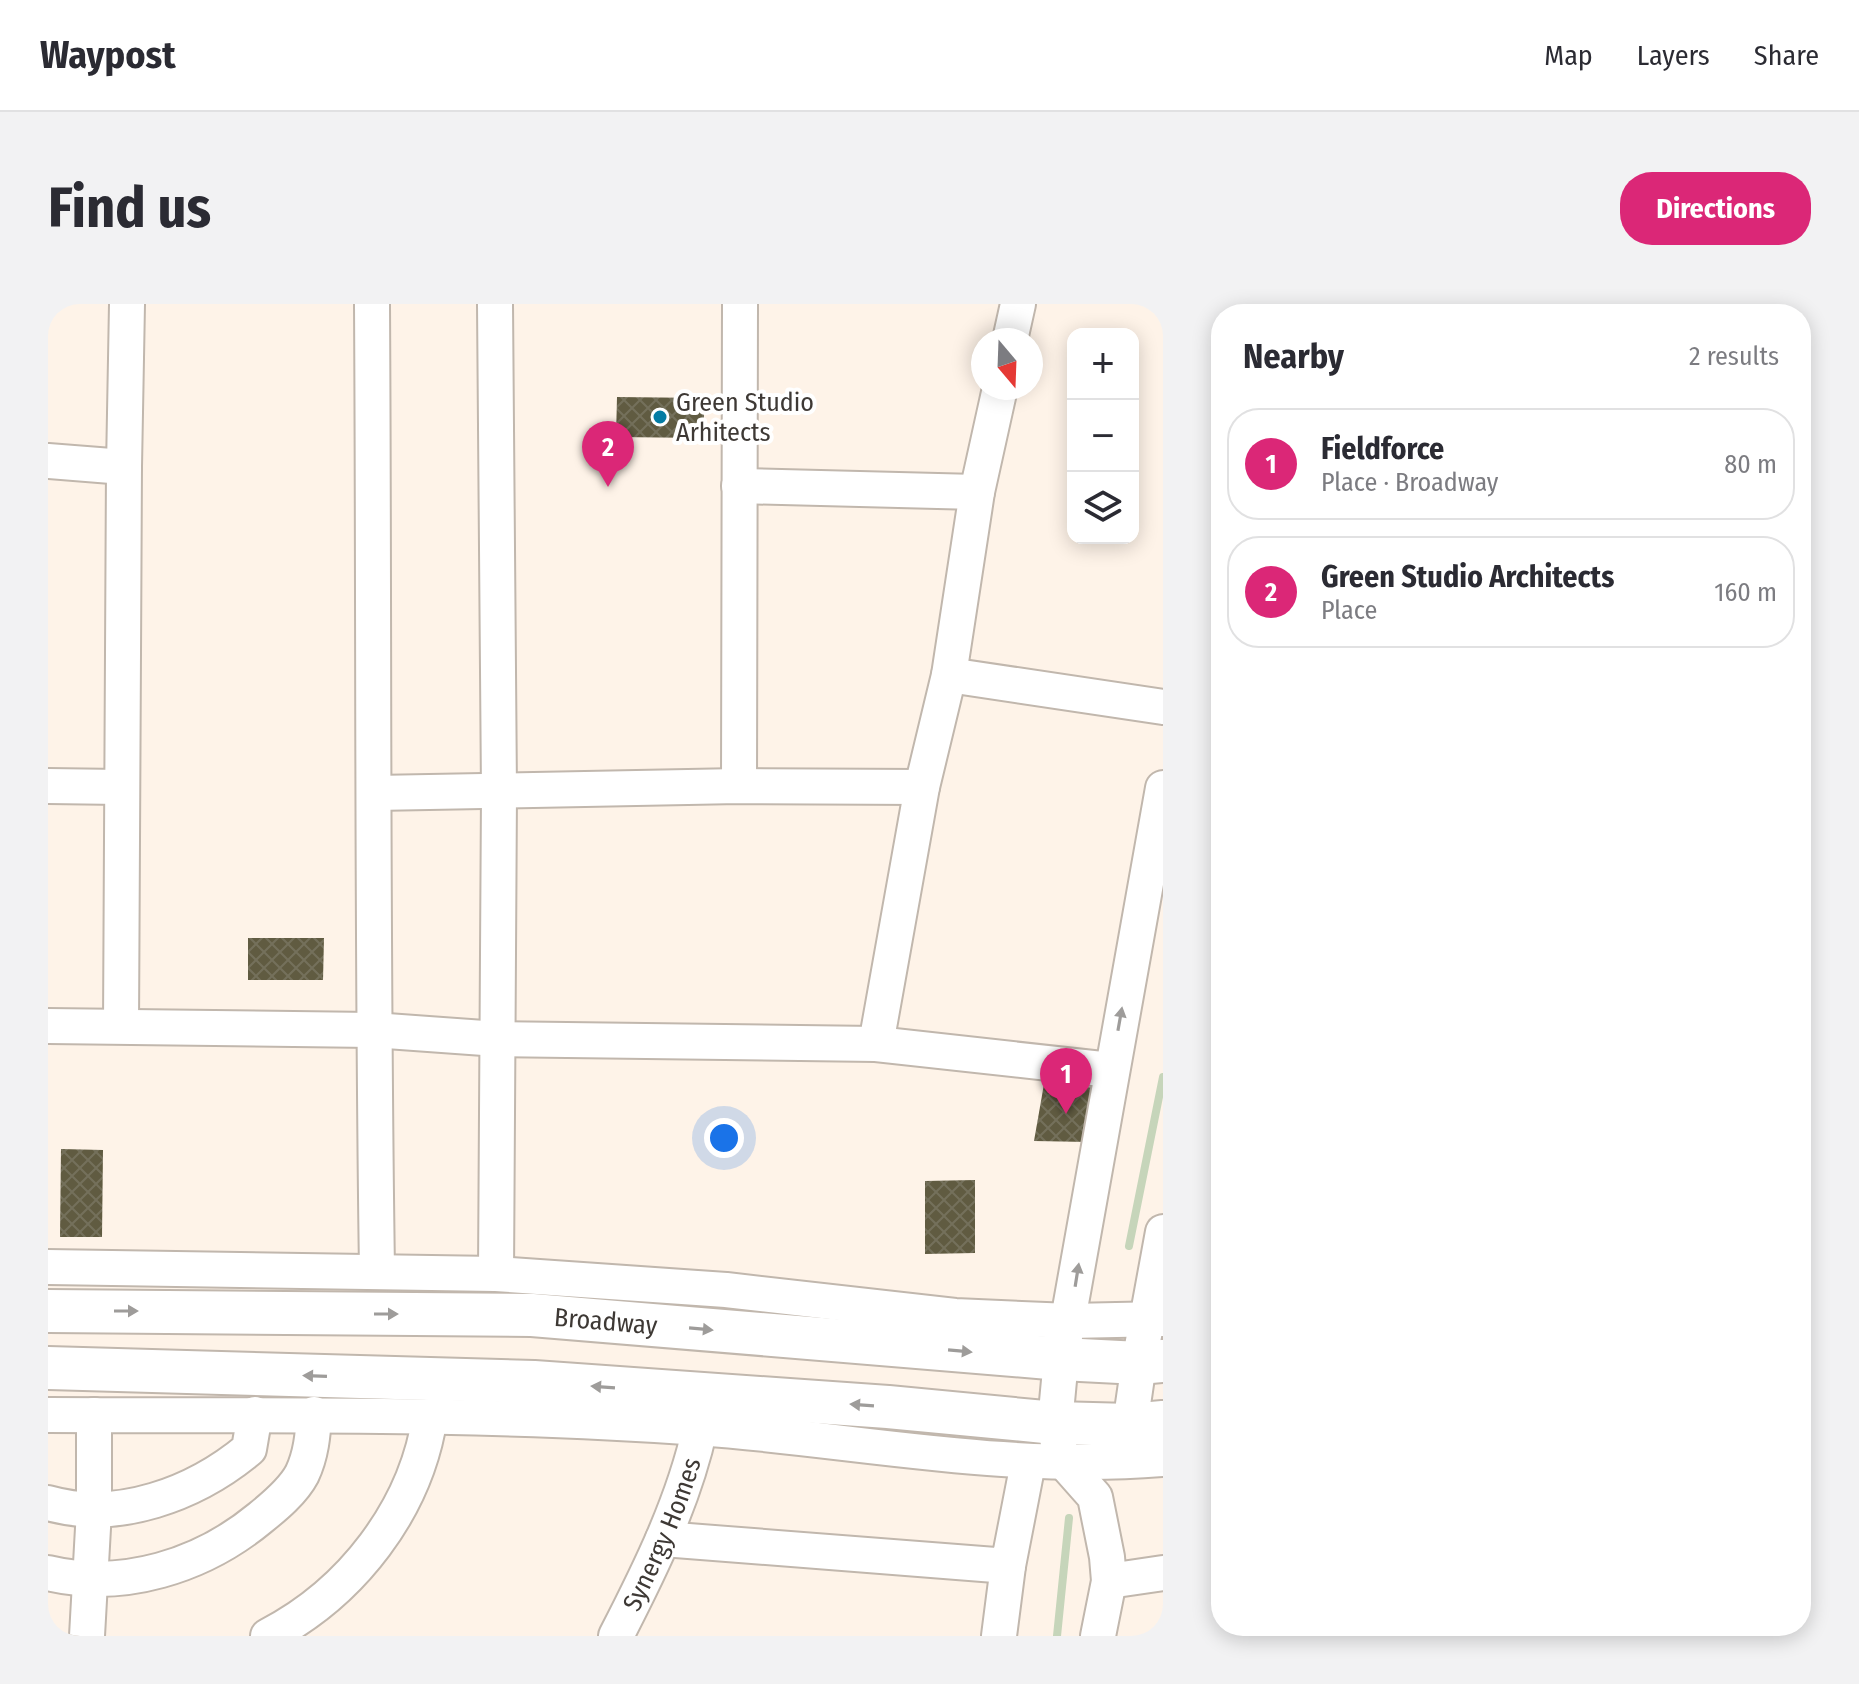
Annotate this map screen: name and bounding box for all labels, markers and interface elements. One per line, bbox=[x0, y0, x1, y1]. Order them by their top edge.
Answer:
text: Waypost bbox=[40, 32, 176, 78]
text: Map bbox=[1544, 39, 1593, 72]
text: Layers bbox=[1637, 39, 1710, 72]
text: Share bbox=[1754, 39, 1819, 72]
button: Directions bbox=[1620, 172, 1811, 245]
text: Find us bbox=[48, 175, 211, 242]
north arrow bbox=[971, 328, 1043, 400]
map controls bbox=[1067, 328, 1139, 544]
button: + bbox=[1067, 328, 1139, 400]
text: Nearby bbox=[1243, 336, 1344, 377]
text: 2 results bbox=[1689, 341, 1779, 372]
place label: Green Studio Arhitects bbox=[676, 387, 814, 448]
button: − bbox=[1067, 400, 1139, 472]
marker: Green Studio Arhitects bbox=[651, 408, 669, 426]
pin: 2 bbox=[582, 421, 634, 487]
text: Fieldforce bbox=[1321, 431, 1444, 467]
text: 1 bbox=[1266, 449, 1277, 480]
text: 80 m bbox=[1724, 449, 1777, 480]
text: Place · Broadway bbox=[1321, 467, 1498, 498]
button: layers bbox=[1067, 472, 1139, 544]
text: Green Studio Architects bbox=[1321, 559, 1614, 595]
text: 2 bbox=[1265, 577, 1277, 608]
text: 160 m bbox=[1714, 577, 1777, 608]
text: Place bbox=[1321, 595, 1377, 626]
one-way arrow bbox=[1115, 1006, 1127, 1031]
pin: 1 bbox=[1040, 1048, 1092, 1114]
your location bbox=[704, 1118, 744, 1158]
one-way arrow bbox=[1072, 1263, 1084, 1288]
street label: Broadway bbox=[553, 1302, 659, 1341]
one-way arrow bbox=[114, 1305, 139, 1318]
one-way arrow bbox=[374, 1308, 399, 1320]
one-way arrow bbox=[689, 1323, 714, 1336]
one-way arrow bbox=[948, 1345, 973, 1358]
one-way arrow bbox=[302, 1369, 327, 1382]
one-way arrow bbox=[590, 1380, 615, 1393]
one-way arrow bbox=[849, 1398, 874, 1411]
street label: Synergy Homes bbox=[616, 1454, 708, 1616]

